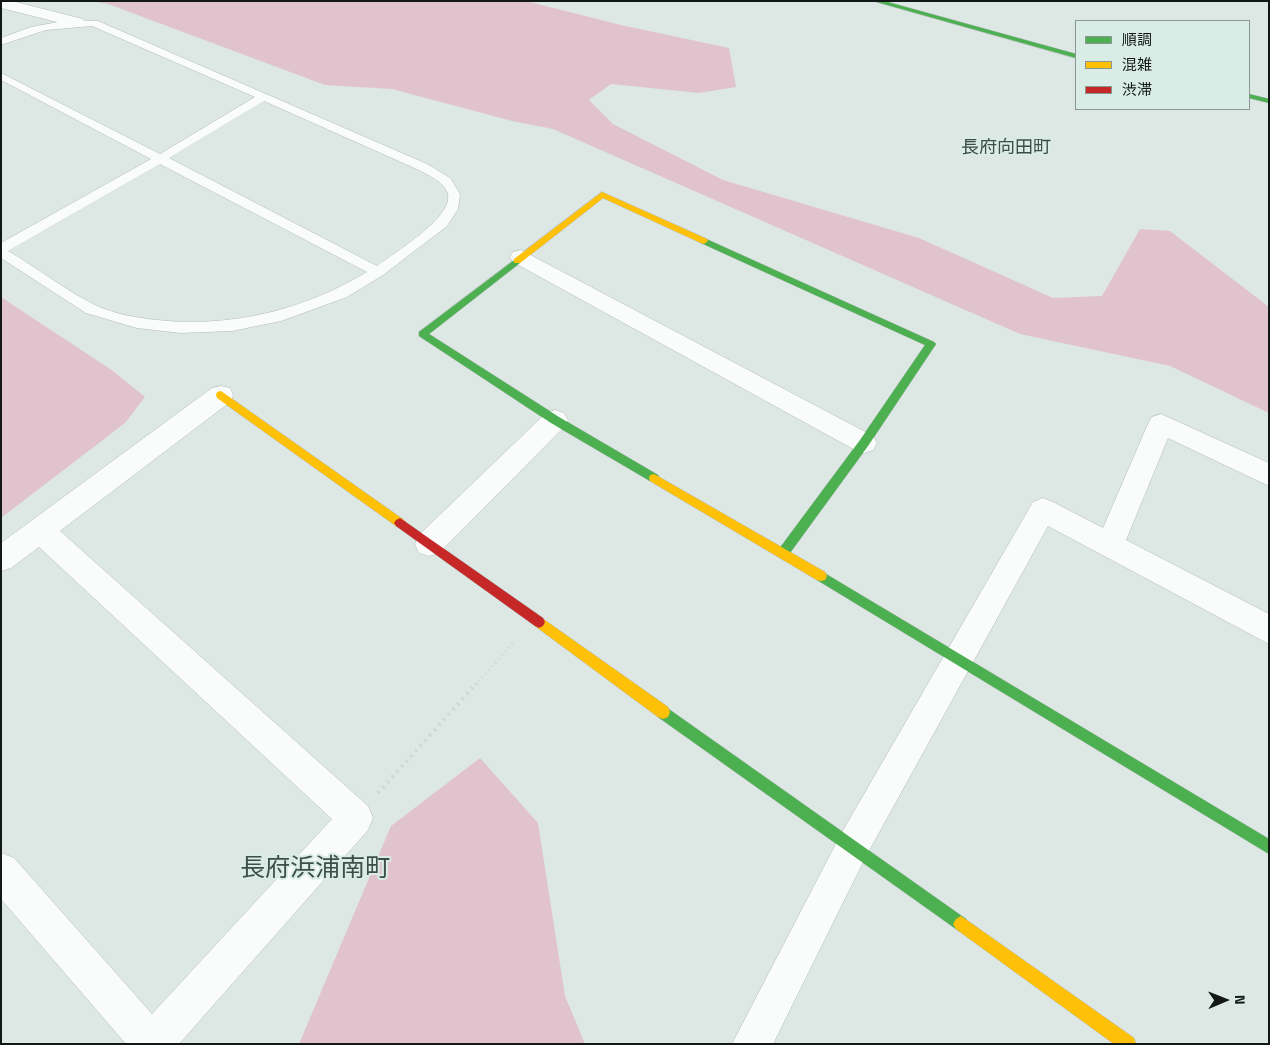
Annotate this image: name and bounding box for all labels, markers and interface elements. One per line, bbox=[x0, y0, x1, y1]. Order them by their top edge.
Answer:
legend bbox=[1075, 20, 1250, 110]
text: 順調 bbox=[1122, 28, 1152, 51]
text: 混雑 bbox=[1122, 53, 1152, 76]
text: 渋滞 bbox=[1122, 78, 1152, 101]
district label: 長府向田町 bbox=[961, 138, 1051, 160]
district label: 長府浜浦南町 bbox=[240, 855, 390, 885]
north arrow bbox=[1200, 975, 1250, 1025]
text: N bbox=[1230, 995, 1251, 1005]

